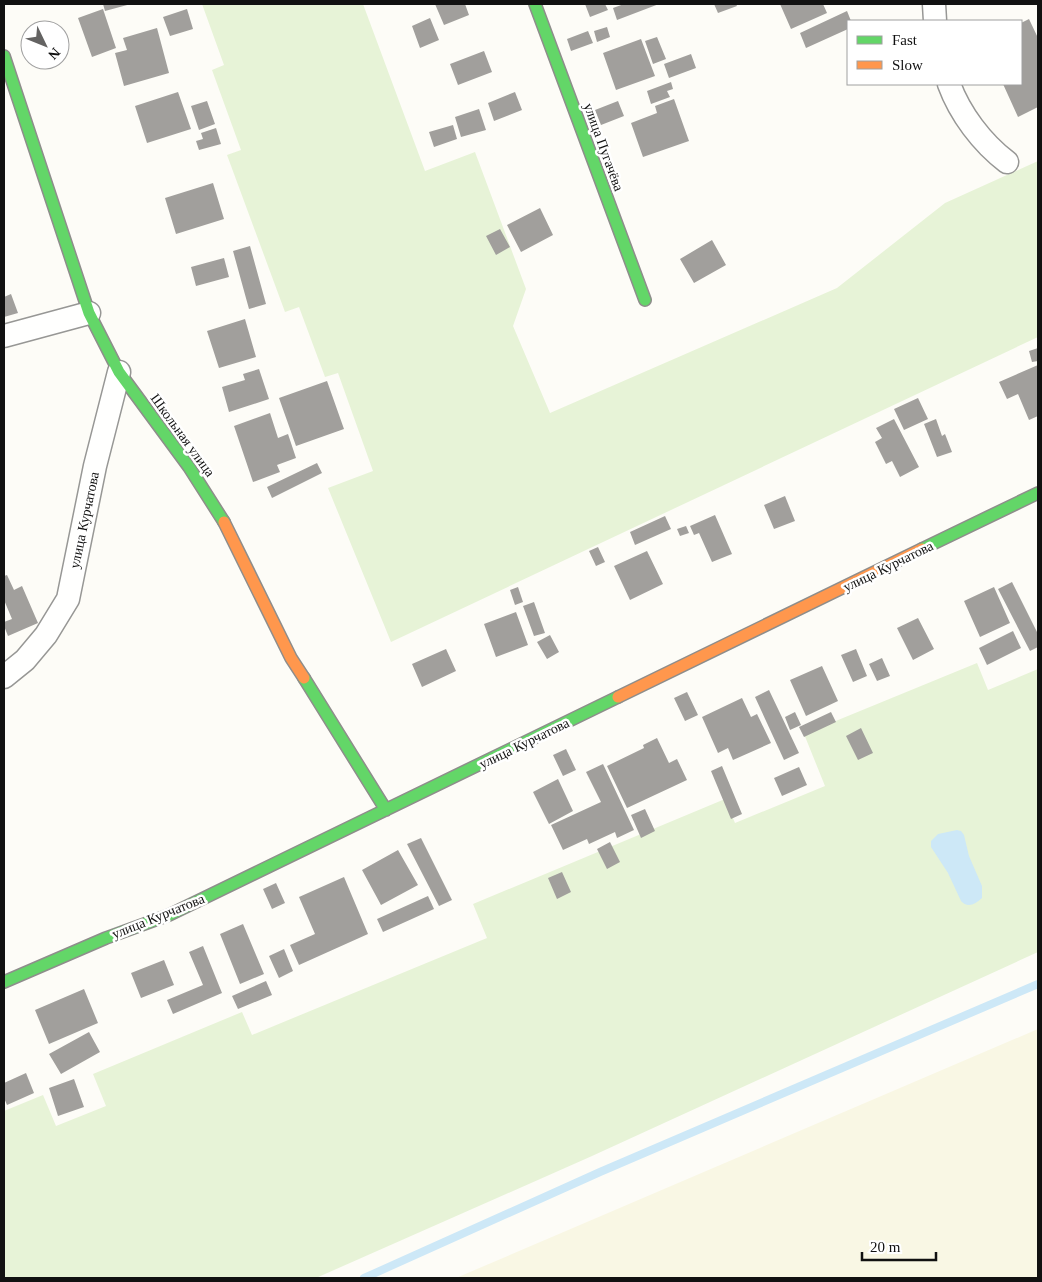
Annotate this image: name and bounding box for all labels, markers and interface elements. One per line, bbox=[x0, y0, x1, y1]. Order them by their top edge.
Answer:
north arrow bbox=[20, 20, 70, 70]
legend bbox=[847, 20, 1022, 85]
text: Fast bbox=[892, 32, 918, 48]
text: N bbox=[45, 45, 63, 62]
text: Slow bbox=[892, 57, 923, 73]
street label: улица Пугачёва bbox=[581, 101, 627, 194]
street label: Школьная улица bbox=[148, 391, 218, 480]
street label: улица Курчатова bbox=[67, 470, 102, 570]
street label: улица Курчатова bbox=[841, 538, 936, 595]
street label: улица Курчатова bbox=[477, 715, 572, 772]
street label: улица Курчатова bbox=[110, 891, 207, 942]
scale bar bbox=[862, 1230, 936, 1262]
text: 20 m bbox=[870, 1239, 901, 1255]

